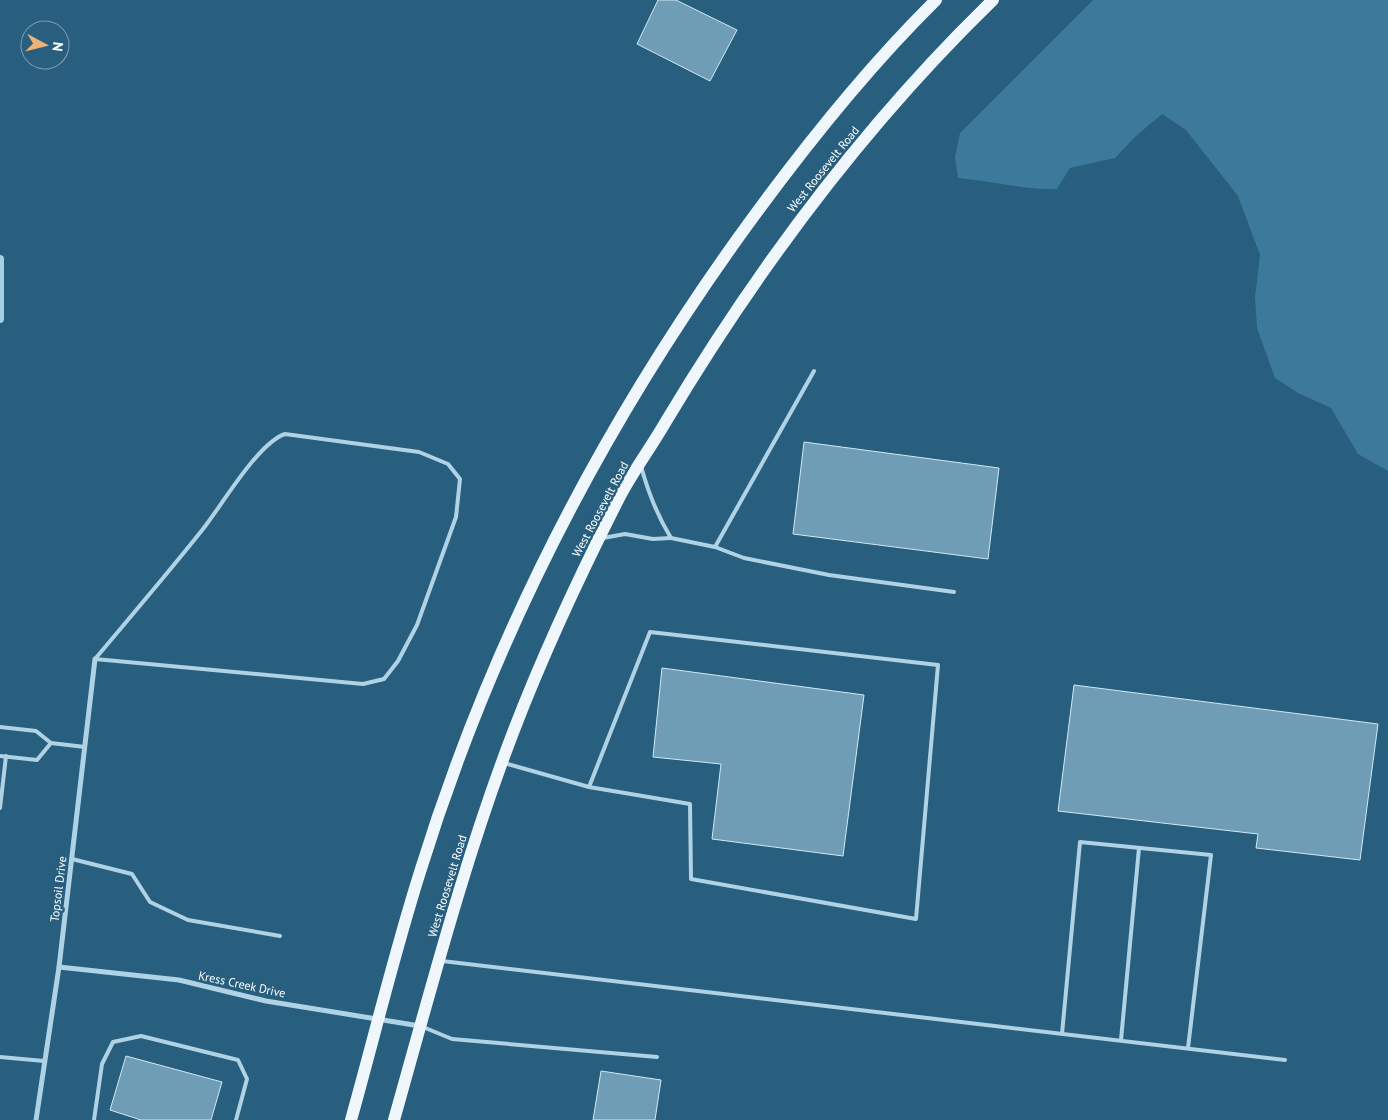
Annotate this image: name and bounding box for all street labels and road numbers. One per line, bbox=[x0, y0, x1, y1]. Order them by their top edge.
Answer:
street label: West Roosevelt Road bbox=[784, 123, 862, 215]
street label: West Roosevelt Road bbox=[568, 459, 632, 559]
street label: West Roosevelt Road bbox=[424, 833, 470, 939]
street label: Topsoil Drive bbox=[47, 855, 69, 923]
street label: Kress Creek Drive bbox=[197, 967, 287, 1001]

